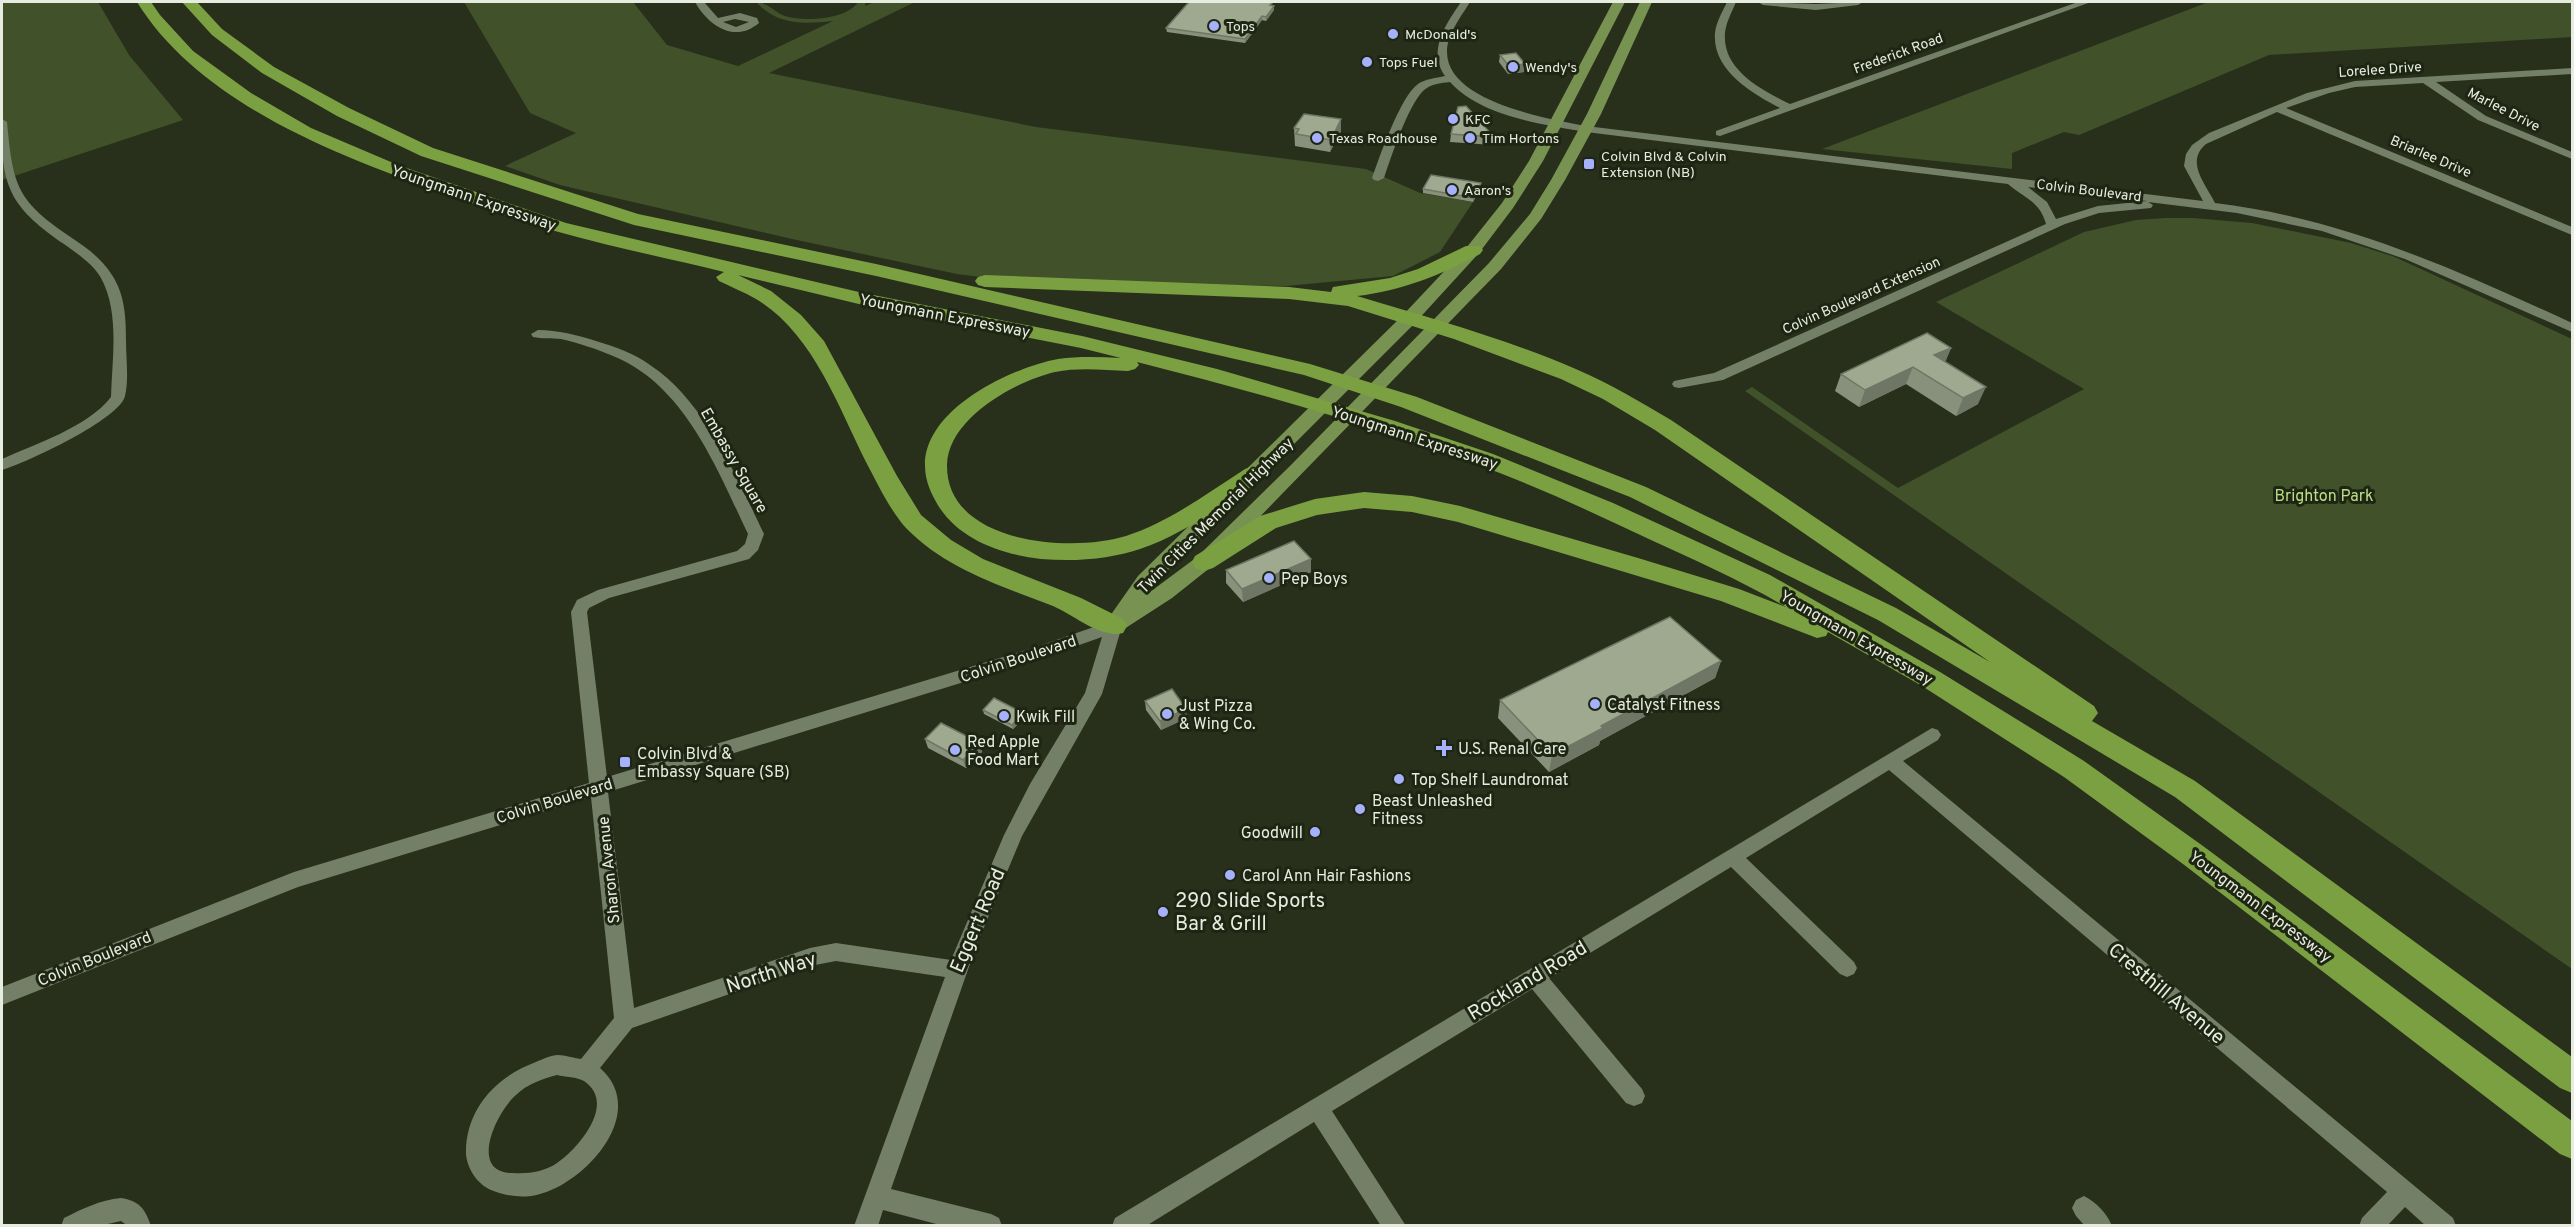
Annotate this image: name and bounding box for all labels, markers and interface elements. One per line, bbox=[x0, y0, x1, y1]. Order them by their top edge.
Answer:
marker: Tops bbox=[1207, 19, 1221, 33]
place label: Tops bbox=[1226, 19, 1255, 36]
marker: McDonald's bbox=[1386, 27, 1400, 41]
place label: McDonald's bbox=[1405, 27, 1477, 44]
street label: Frederick Road bbox=[1851, 30, 1946, 79]
marker: Tops Fuel bbox=[1360, 55, 1374, 69]
place label: Tops Fuel bbox=[1379, 55, 1438, 72]
street label: Lorelee Drive bbox=[2338, 59, 2422, 82]
marker: Wendy's bbox=[1506, 60, 1520, 74]
place label: Wendy's bbox=[1525, 60, 1577, 77]
street label: Marlee Drive bbox=[2464, 85, 2542, 136]
marker: KFC bbox=[1446, 112, 1460, 126]
place label: KFC bbox=[1465, 112, 1491, 129]
marker: Texas Roadhouse bbox=[1310, 131, 1324, 145]
place label: Texas Roadhouse bbox=[1329, 131, 1437, 148]
marker: Tim Hortons bbox=[1463, 131, 1477, 145]
place label: Tim Hortons bbox=[1482, 131, 1559, 148]
street label: Briarlee Drive bbox=[2387, 133, 2474, 182]
place label: Colvin Blvd & Colvin Extension (NB) bbox=[1601, 149, 1727, 182]
marker: Colvin Blvd & Colvin Extension (NB) bbox=[1582, 157, 1596, 171]
street label: Youngmann Expressway bbox=[388, 161, 559, 237]
street label: Colvin Boulevard bbox=[2035, 177, 2142, 206]
marker: Aaron's bbox=[1445, 183, 1459, 197]
place label: Aaron's bbox=[1464, 183, 1511, 200]
street label: Colvin Boulevard Extension bbox=[1780, 254, 1943, 339]
street label: Youngmann Expressway bbox=[858, 291, 1032, 343]
street label: Youngmann Expressway bbox=[1329, 403, 1500, 475]
street label: Embassy Square bbox=[695, 405, 771, 517]
street label: Twin Cities Memorial Highway bbox=[1134, 434, 1299, 599]
park label: Brighton Park bbox=[2274, 487, 2374, 507]
place label: Pep Boys bbox=[1281, 570, 1348, 590]
marker: Pep Boys bbox=[1262, 571, 1276, 585]
street label: Youngmann Expressway bbox=[1776, 587, 1936, 691]
street label: Colvin Boulevard bbox=[958, 632, 1079, 688]
place label: Catalyst Fitness bbox=[1607, 696, 1721, 716]
place label: Just Pizza & Wing Co. bbox=[1179, 697, 1256, 735]
marker: Catalyst Fitness bbox=[1588, 697, 1602, 711]
marker: Just Pizza & Wing Co. bbox=[1160, 707, 1174, 721]
place label: Kwik Fill bbox=[1016, 708, 1075, 728]
marker: Kwik Fill bbox=[997, 709, 1011, 723]
place label: Red Apple Food Mart bbox=[967, 733, 1040, 771]
marker: U.S. Renal Care bbox=[1435, 739, 1453, 757]
place label: U.S. Renal Care bbox=[1458, 740, 1566, 760]
marker: Red Apple Food Mart bbox=[948, 743, 962, 757]
place label: Colvin Blvd & Embassy Square (SB) bbox=[637, 745, 790, 783]
marker: Colvin Blvd & Embassy Square (SB) bbox=[618, 755, 632, 769]
place label: Top Shelf Laundromat bbox=[1411, 771, 1569, 791]
marker: Top Shelf Laundromat bbox=[1392, 772, 1406, 786]
street label: Colvin Boulevard bbox=[494, 775, 615, 829]
place label: Beast Unleashed Fitness bbox=[1372, 792, 1493, 830]
marker: Beast Unleashed Fitness bbox=[1353, 802, 1367, 816]
street label: Sharon Avenue bbox=[594, 815, 626, 924]
place label: Goodwill bbox=[1241, 824, 1303, 844]
marker: Goodwill bbox=[1308, 825, 1322, 839]
street label: Youngmann Expressway bbox=[2184, 847, 2335, 968]
street label: Eggert Road bbox=[945, 865, 1013, 977]
place label: Carol Ann Hair Fashions bbox=[1242, 867, 1411, 887]
marker: Carol Ann Hair Fashions bbox=[1223, 868, 1237, 882]
place label: 290 Slide Sports Bar & Grill bbox=[1175, 889, 1325, 938]
marker: 290 Slide Sports Bar & Grill bbox=[1156, 905, 1170, 919]
street label: Colvin Boulevard bbox=[35, 928, 155, 992]
street label: Rockland Road bbox=[1464, 936, 1592, 1028]
street label: Cresthill Avenue bbox=[2102, 938, 2229, 1051]
street label: North Way bbox=[723, 947, 820, 1001]

